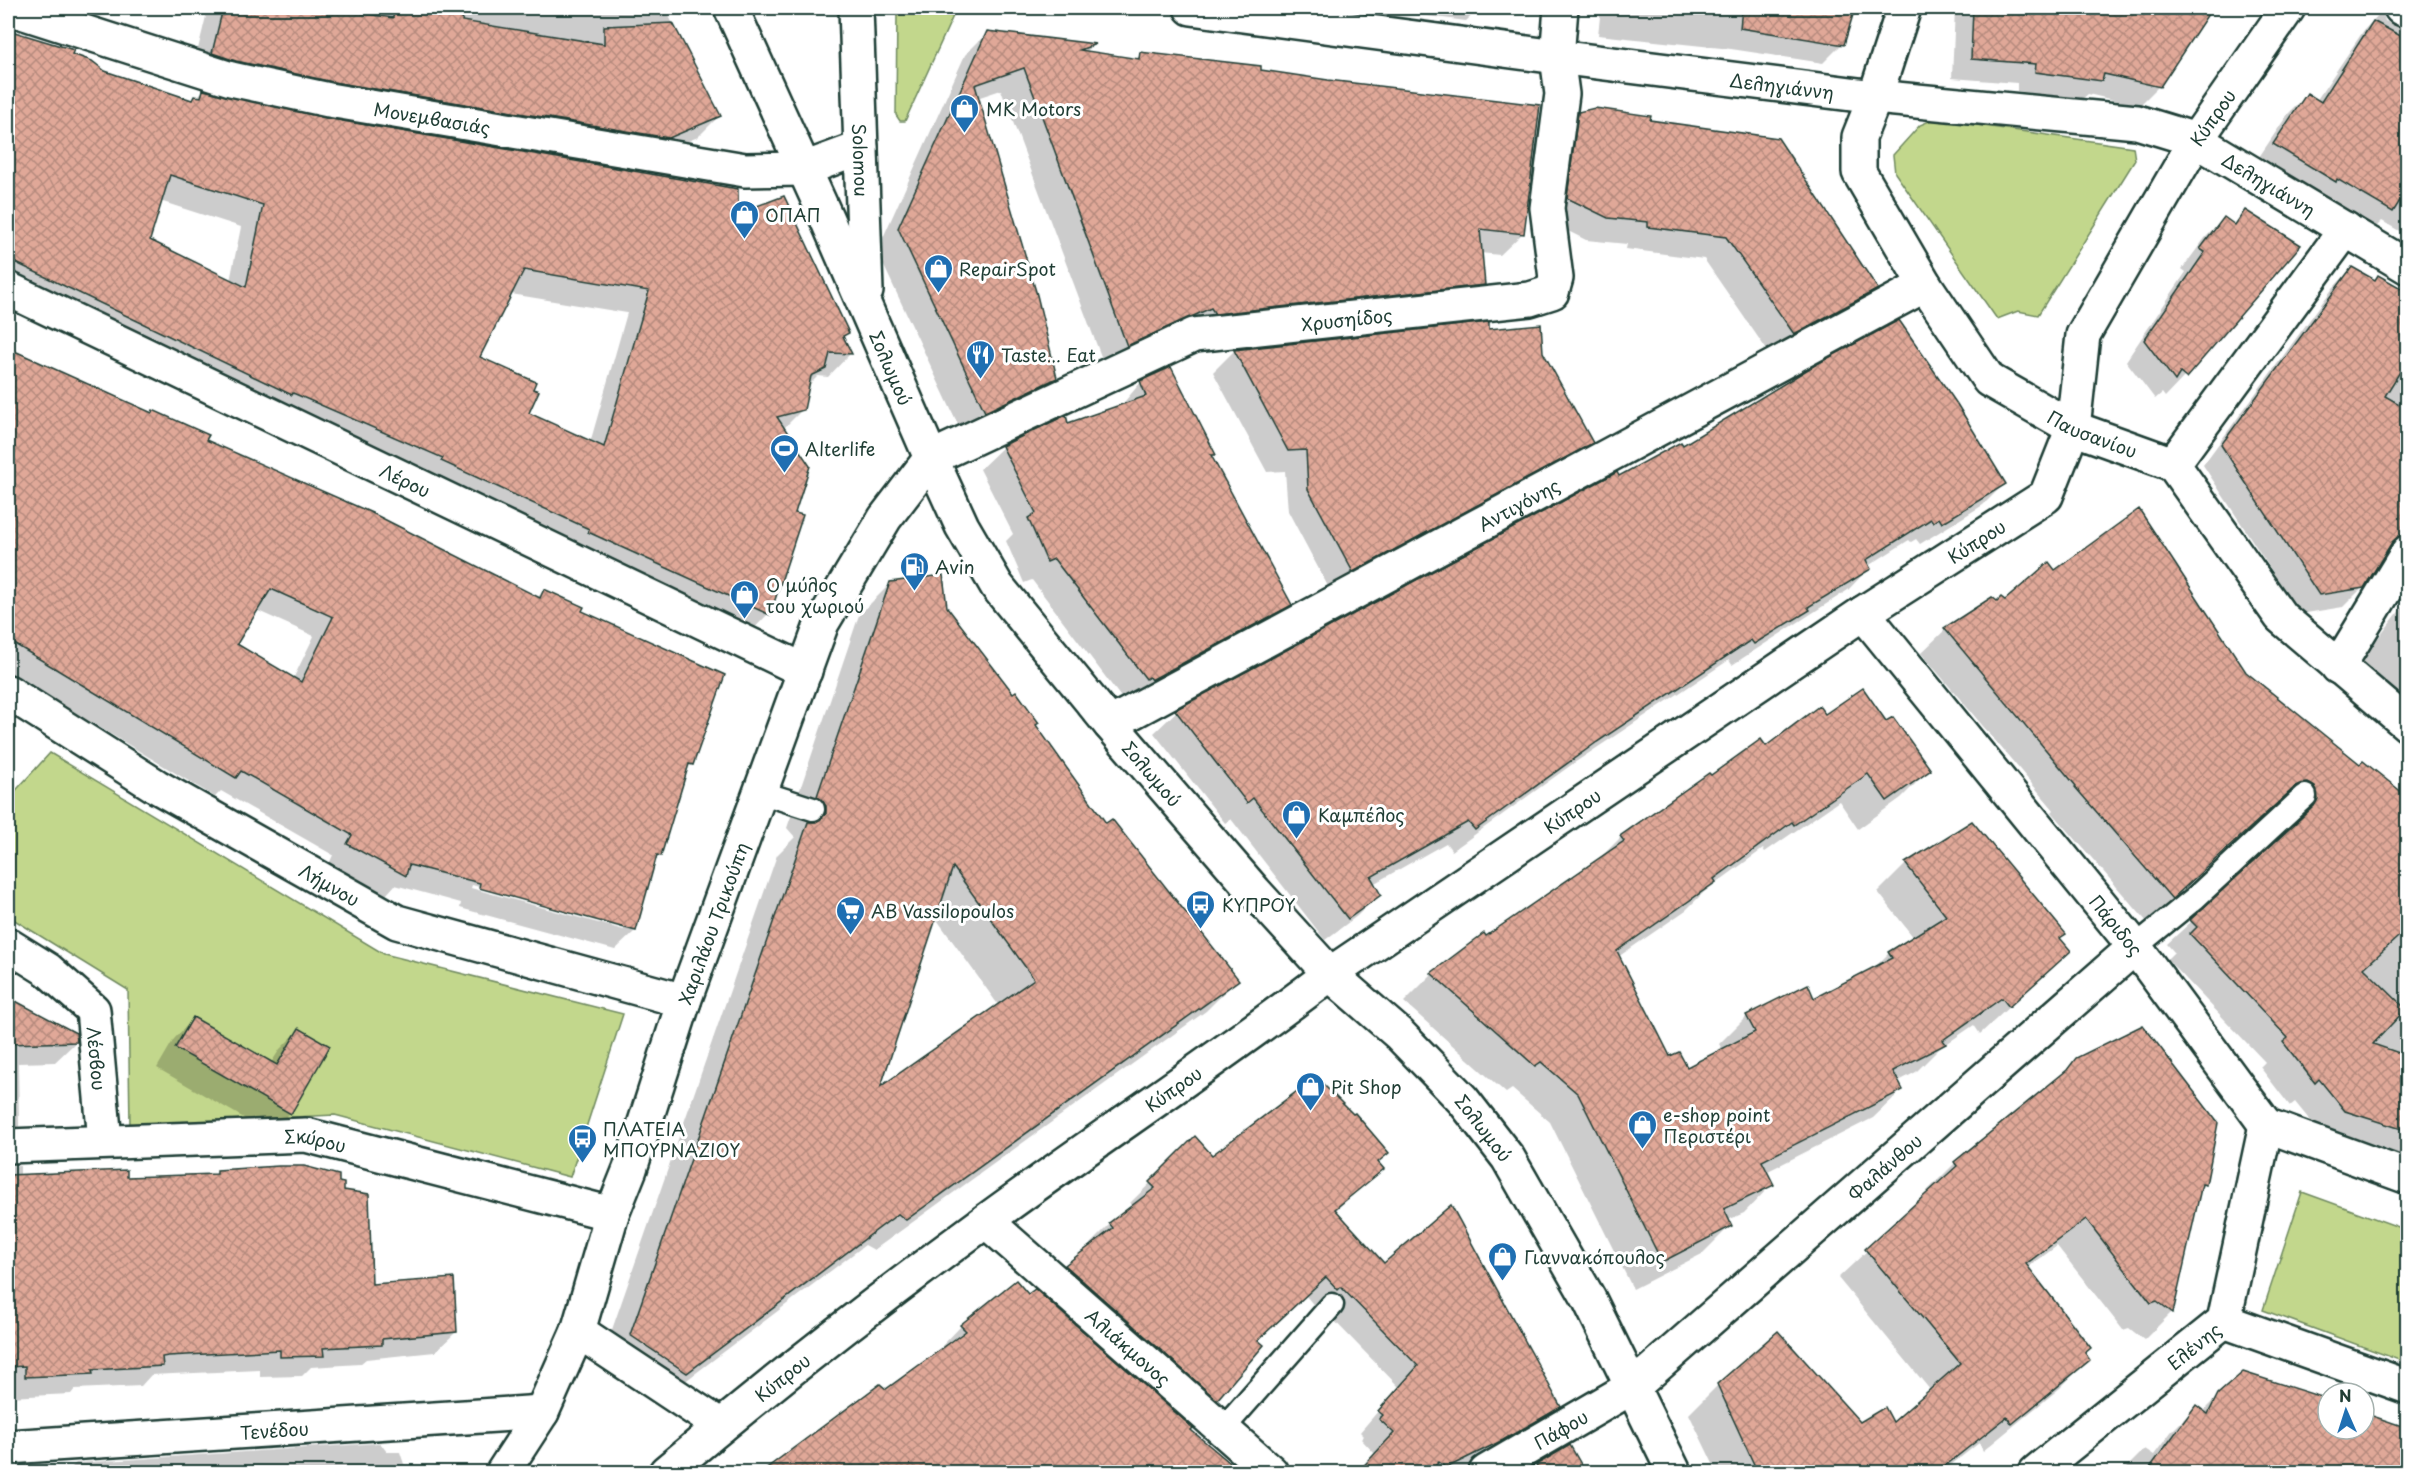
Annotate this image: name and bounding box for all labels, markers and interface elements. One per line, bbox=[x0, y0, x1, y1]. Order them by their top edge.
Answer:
street label: Δεληγιάννη bbox=[1728, 65, 1836, 105]
street label: Κύπρου bbox=[2183, 83, 2241, 151]
shop icon: MK Motors bbox=[949, 92, 981, 134]
street label: Μονεμβασιάς bbox=[372, 94, 493, 140]
place label: MK Motors bbox=[986, 95, 1081, 122]
street label: Solomou bbox=[847, 123, 876, 197]
street label: Δεληγιάννη bbox=[2217, 145, 2321, 222]
shop icon: ΟΠΑΠ bbox=[728, 198, 760, 240]
place label: ΟΠΑΠ bbox=[765, 201, 821, 228]
shop icon: RepairSpot bbox=[922, 252, 954, 294]
place label: RepairSpot bbox=[959, 255, 1056, 282]
street label: Χρυσηίδος bbox=[1300, 300, 1393, 337]
street label: Σολωμού bbox=[864, 326, 920, 409]
restaurant icon: Taste... Eat bbox=[964, 338, 996, 380]
place label: Taste... Eat bbox=[1001, 341, 1096, 368]
street label: Παυσανίου bbox=[2043, 403, 2141, 464]
sports icon: Alterlife bbox=[768, 432, 800, 474]
place label: Alterlife bbox=[805, 435, 875, 462]
street label: Λέρου bbox=[376, 456, 435, 503]
street label: Αντιγόνης bbox=[1473, 471, 1564, 537]
street label: Κύπρου bbox=[1942, 512, 2010, 569]
fuel station icon: Avin bbox=[898, 550, 930, 592]
place label: Avin bbox=[935, 553, 975, 580]
place label: Ο μύλος του χωριού bbox=[766, 571, 864, 619]
shop icon: Ο μύλος του χωριού bbox=[729, 578, 761, 620]
street label: Σολωμού bbox=[1117, 735, 1188, 812]
street label: Κύπρου bbox=[1538, 781, 1606, 839]
shop icon: Καμπέλος bbox=[1281, 798, 1313, 840]
place label: Καμπέλος bbox=[1318, 801, 1405, 828]
street label: Χαριλάου Τρικούπη bbox=[670, 838, 754, 1008]
street label: Λήμνου bbox=[295, 856, 365, 912]
bus stop icon: ΚΥΠΡΟΥ bbox=[1185, 888, 1217, 930]
street label: Πάριδος bbox=[2084, 888, 2150, 961]
place label: ΚΥΠΡΟΥ bbox=[1222, 891, 1296, 918]
supermarket icon: AB Vassilopoulos bbox=[834, 894, 866, 936]
place label: AB Vassilopoulos bbox=[871, 897, 1014, 924]
street label: Λέσβου bbox=[81, 1025, 114, 1092]
street label: Κύπρου bbox=[1139, 1059, 1207, 1118]
shop icon: Pit Shop bbox=[1294, 1070, 1326, 1112]
place label: Pit Shop bbox=[1331, 1073, 1402, 1100]
street label: Σολωμού bbox=[1449, 1088, 1519, 1167]
place label: e-shop point Περιστέρι bbox=[1663, 1101, 1770, 1149]
shop icon: e-shop point Περιστέρι bbox=[1626, 1108, 1658, 1150]
place label: ΠΛΑΤΕΙΑ ΜΠΟΥΡΝΑΖΙΟΥ bbox=[603, 1115, 740, 1163]
street label: Σκύρου bbox=[284, 1121, 349, 1158]
bus stop icon: ΠΛΑΤΕΙΑ ΜΠΟΥΡΝΑΖΙΟΥ bbox=[566, 1122, 598, 1164]
street label: Φαλάνθου bbox=[1841, 1127, 1927, 1207]
shop icon: Γιαννακόπουλος bbox=[1487, 1240, 1519, 1282]
place label: Γιαννακόπουλος bbox=[1524, 1243, 1665, 1270]
street label: Αλιάκμονος bbox=[1080, 1302, 1177, 1392]
street label: Ελένης bbox=[2161, 1315, 2226, 1376]
street label: Κύπρου bbox=[748, 1346, 815, 1407]
north arrow bbox=[2316, 1381, 2376, 1441]
text: N bbox=[2338, 1383, 2352, 1407]
street label: Πάφου bbox=[1528, 1402, 1593, 1455]
street label: Τενέδου bbox=[239, 1414, 310, 1445]

